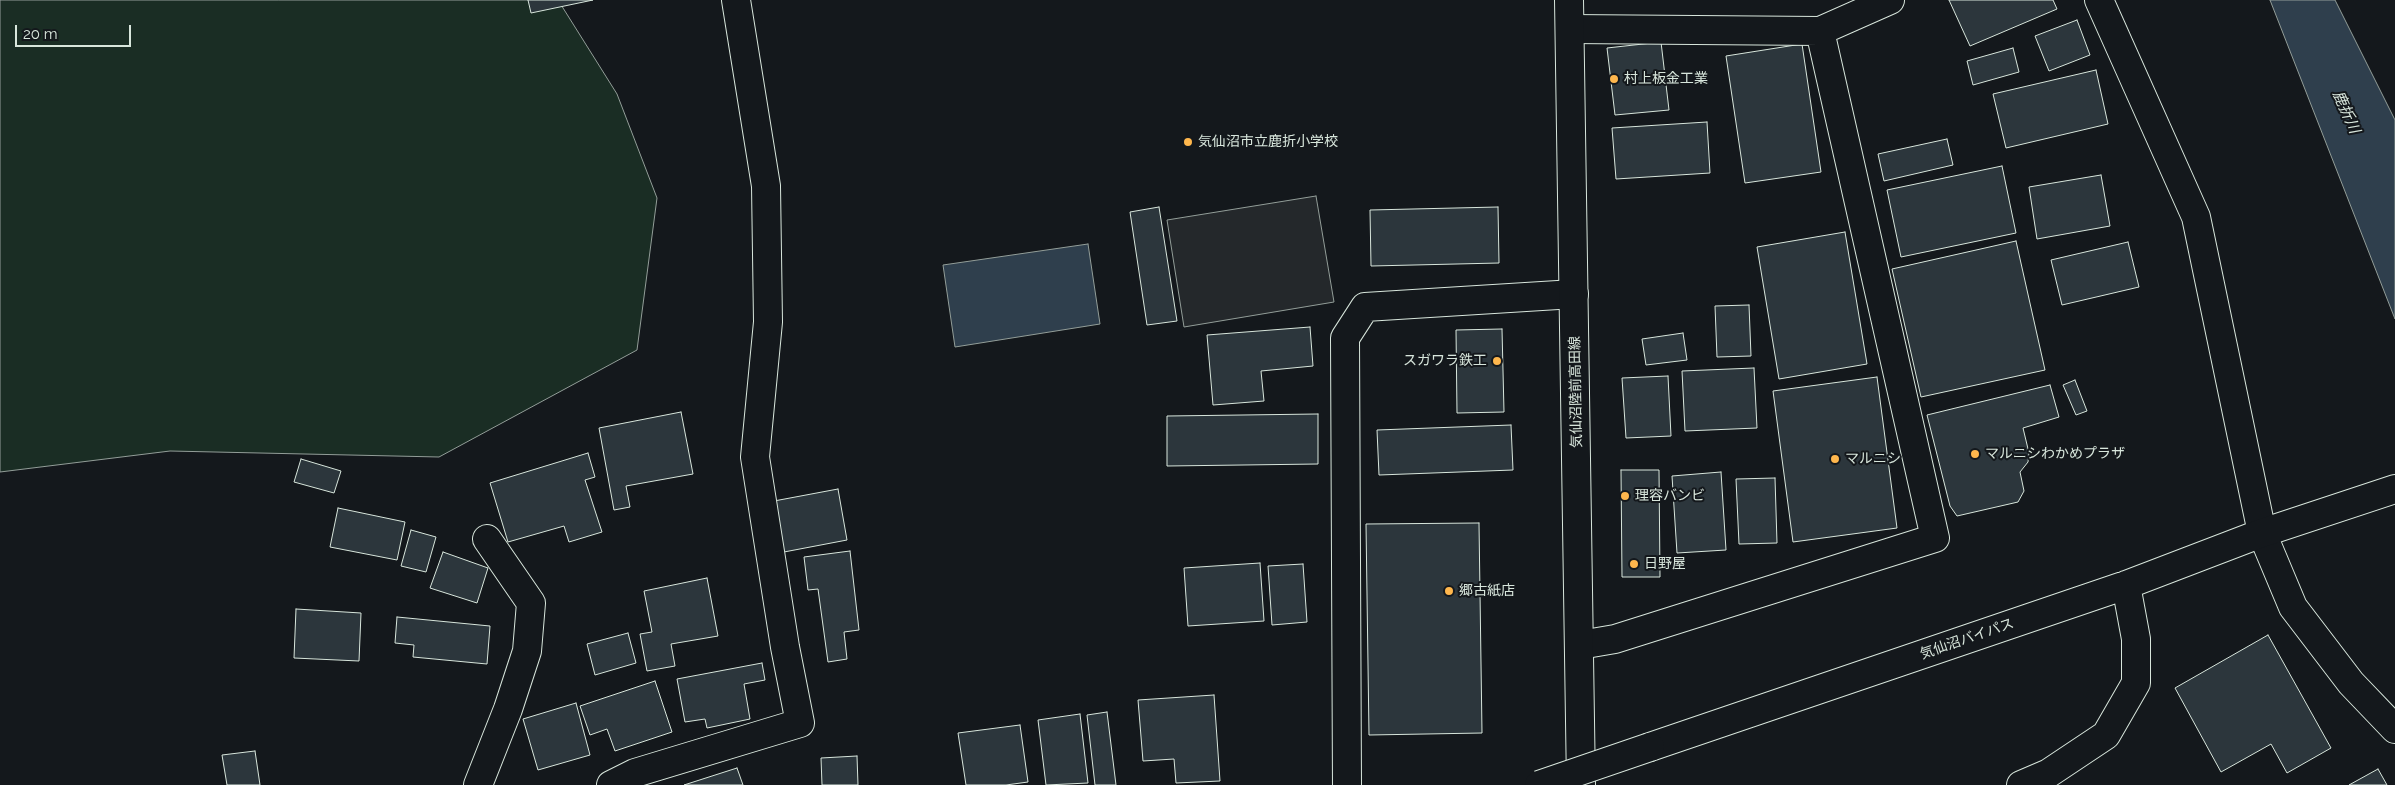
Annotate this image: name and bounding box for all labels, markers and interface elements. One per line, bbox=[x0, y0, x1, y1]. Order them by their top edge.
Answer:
scale bar bbox=[18, 15, 134, 47]
text: 20 m bbox=[23, 25, 58, 43]
place label: 村上板金工業 bbox=[1624, 71, 1708, 87]
marker: 村上板金工業 bbox=[1608, 73, 1620, 85]
water label: 鹿折川 bbox=[2329, 88, 2363, 136]
place label: 気仙沼市立鹿折小学校 bbox=[1198, 134, 1338, 150]
marker: 気仙沼市立鹿折小学校 bbox=[1182, 136, 1194, 148]
street label: 気仙沼陸前高田線 bbox=[1567, 336, 1585, 448]
place label: スガワラ鉄工 bbox=[1403, 353, 1487, 369]
marker: スガワラ鉄工 bbox=[1491, 355, 1503, 367]
place label: マルニシわかめプラザ bbox=[1985, 446, 2125, 462]
marker: マルニシわかめプラザ bbox=[1969, 448, 1981, 460]
place label: マルニシ bbox=[1845, 451, 1901, 467]
marker: マルニシ bbox=[1829, 453, 1841, 465]
place label: 理容バンビ bbox=[1635, 488, 1705, 504]
marker: 理容バンビ bbox=[1619, 490, 1631, 502]
place label: 日野屋 bbox=[1644, 556, 1686, 572]
marker: 日野屋 bbox=[1628, 558, 1640, 570]
place label: 郷古紙店 bbox=[1459, 583, 1515, 599]
marker: 郷古紙店 bbox=[1443, 585, 1455, 597]
street label: 気仙沼バイパス bbox=[1918, 615, 2016, 663]

